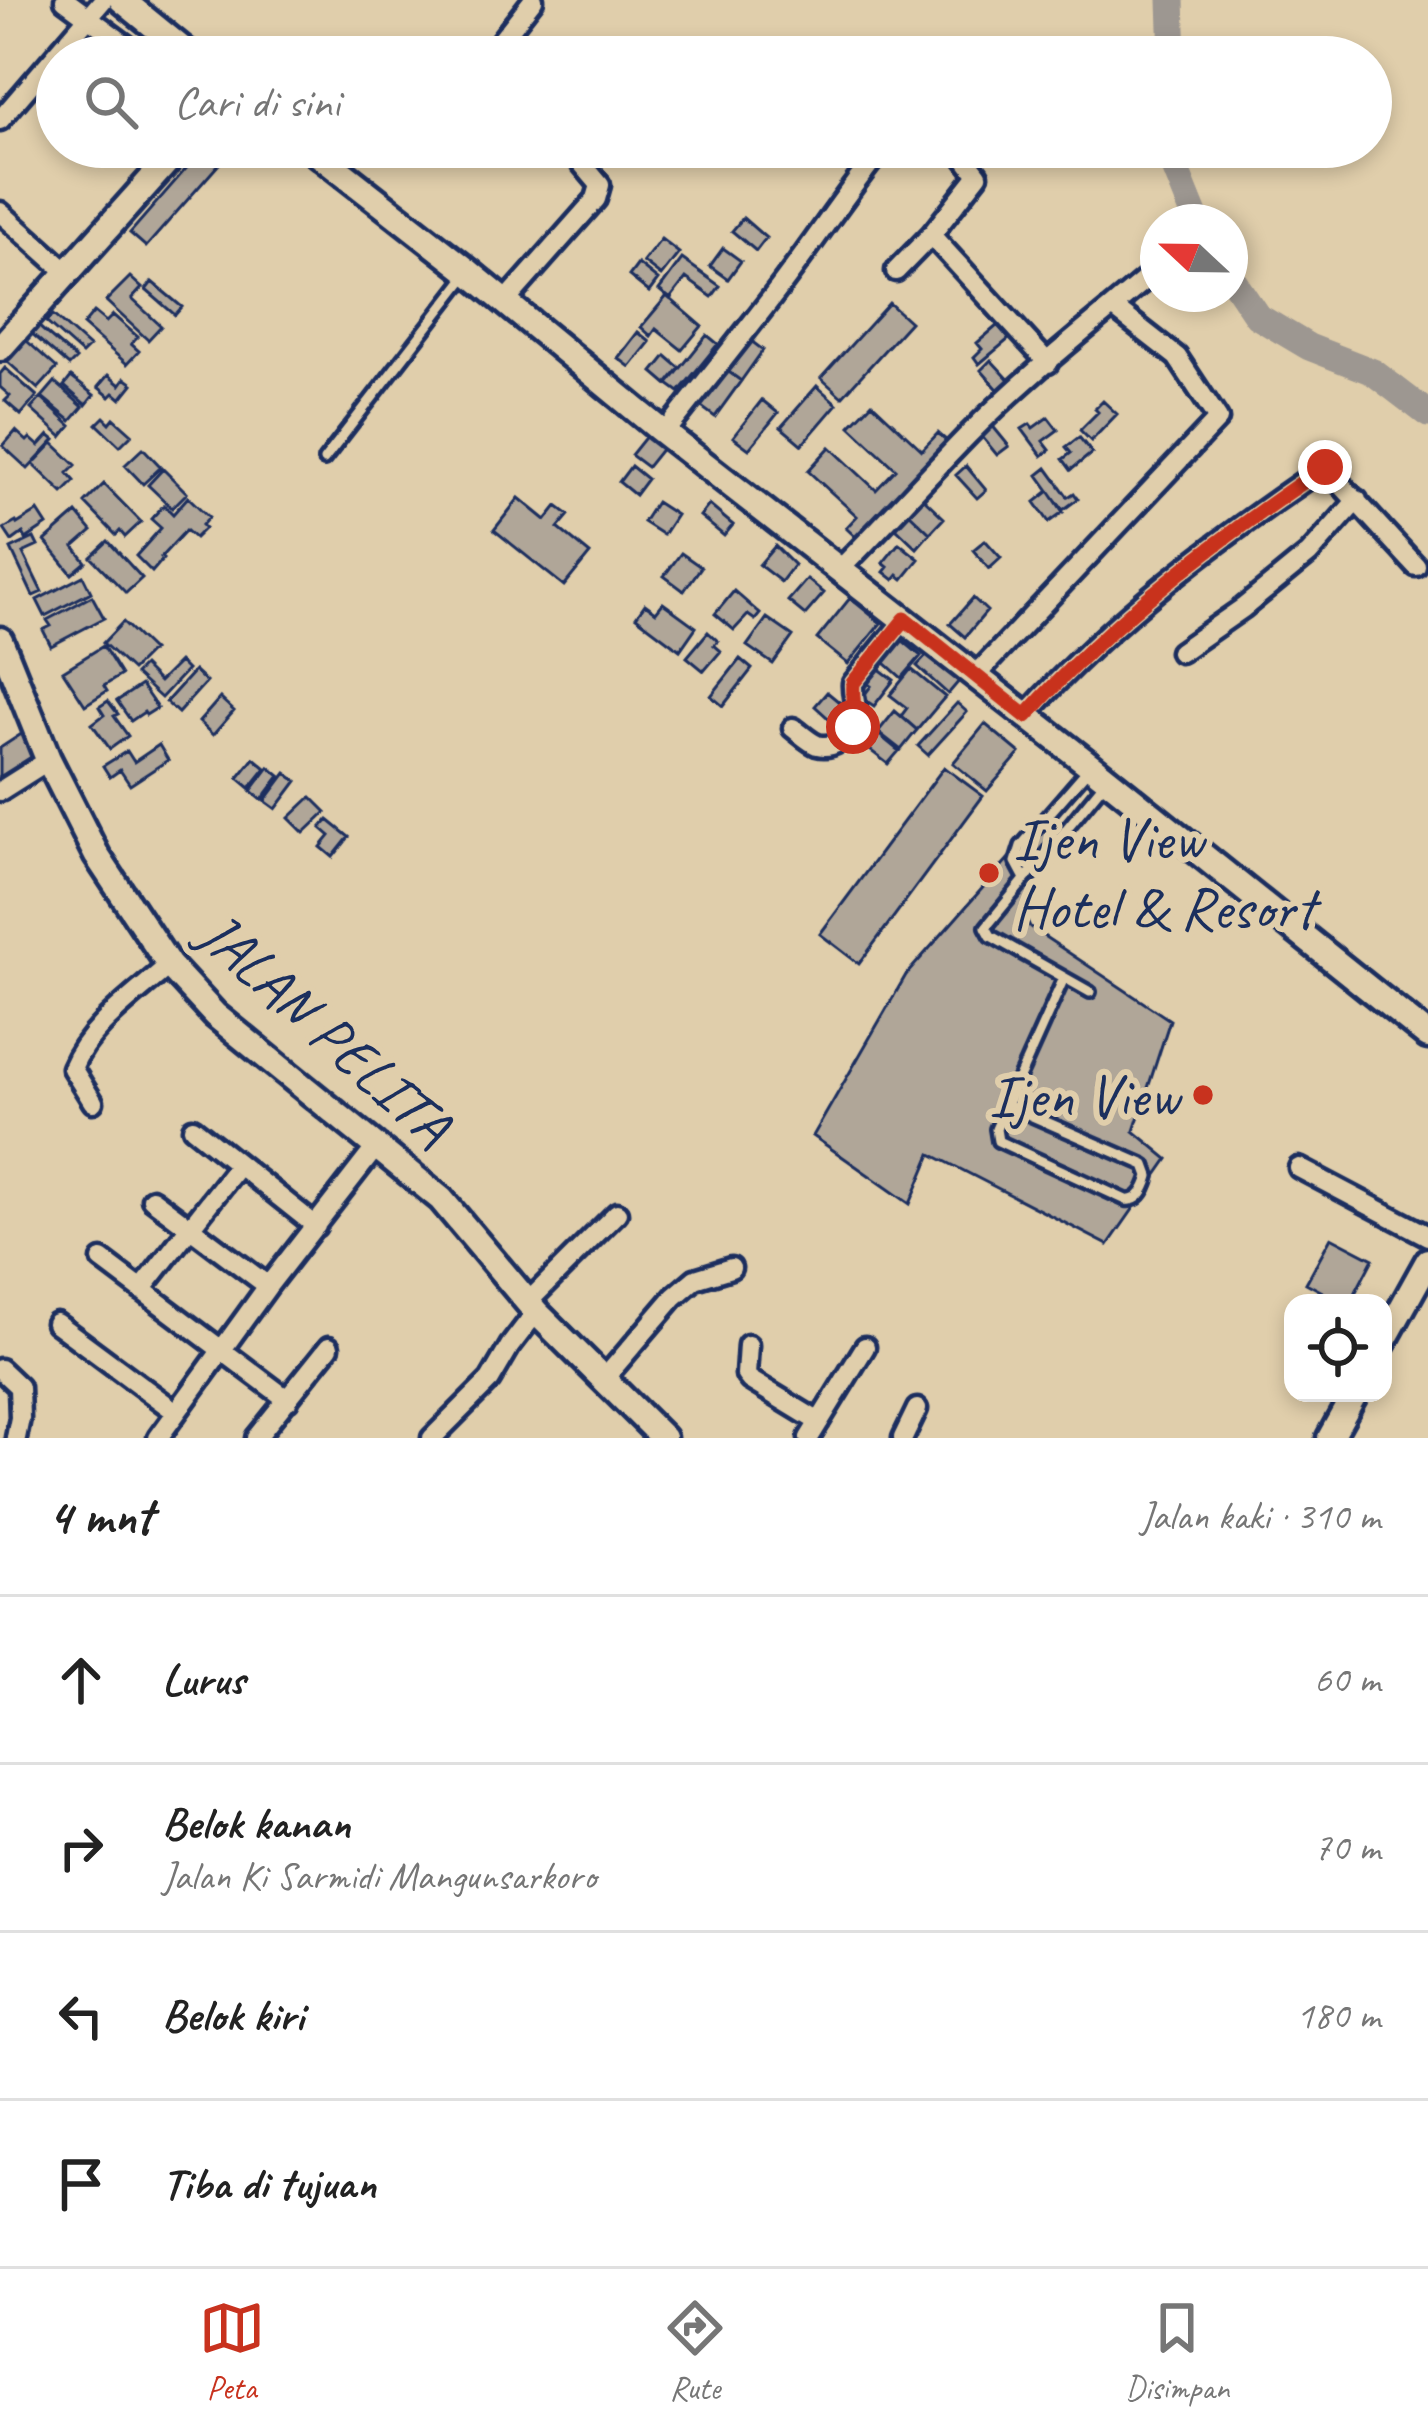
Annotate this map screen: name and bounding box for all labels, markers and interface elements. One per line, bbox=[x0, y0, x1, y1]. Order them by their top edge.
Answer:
search box bbox=[36, 36, 1392, 168]
icon: search bbox=[78, 69, 144, 135]
text: Cari di sini bbox=[174, 74, 340, 131]
north arrow bbox=[1140, 204, 1248, 312]
route end bbox=[1298, 440, 1352, 494]
route start bbox=[826, 700, 880, 754]
place label: Ijen View Hotel & Resort bbox=[1013, 801, 1323, 946]
marker: Ijen View Hotel & Resort bbox=[976, 860, 1002, 886]
street label: JALAN PELITA bbox=[181, 893, 468, 1163]
place label: Ijen View bbox=[989, 1058, 1183, 1134]
marker: Ijen View bbox=[1190, 1082, 1216, 1108]
map controls bbox=[1284, 1294, 1392, 1402]
button: locate bbox=[1284, 1294, 1392, 1402]
text: 4 mnt bbox=[48, 1484, 153, 1548]
text: Jalan kaki · 310 m bbox=[1140, 1492, 1380, 1541]
icon: ahead bbox=[48, 1647, 114, 1713]
text: Lurus bbox=[162, 1651, 245, 1708]
text: 60 m bbox=[1314, 1655, 1380, 1704]
text: Belok kanan bbox=[162, 1795, 350, 1852]
icon: right bbox=[48, 1815, 114, 1881]
text: 70 m bbox=[1314, 1823, 1380, 1872]
text: Jalan Ki Sarmidi Mangunsarkoro bbox=[162, 1852, 596, 1901]
icon: left bbox=[48, 1983, 114, 2049]
text: Belok kiri bbox=[162, 1987, 304, 2044]
text: 180 m bbox=[1296, 1991, 1380, 2040]
icon: arrive bbox=[48, 2151, 114, 2217]
text: Tiba di tujuan bbox=[162, 2155, 376, 2212]
tab: Peta bbox=[199, 2295, 265, 2409]
tab: Rute bbox=[662, 2295, 728, 2409]
tab: Disimpan bbox=[1125, 2295, 1229, 2409]

